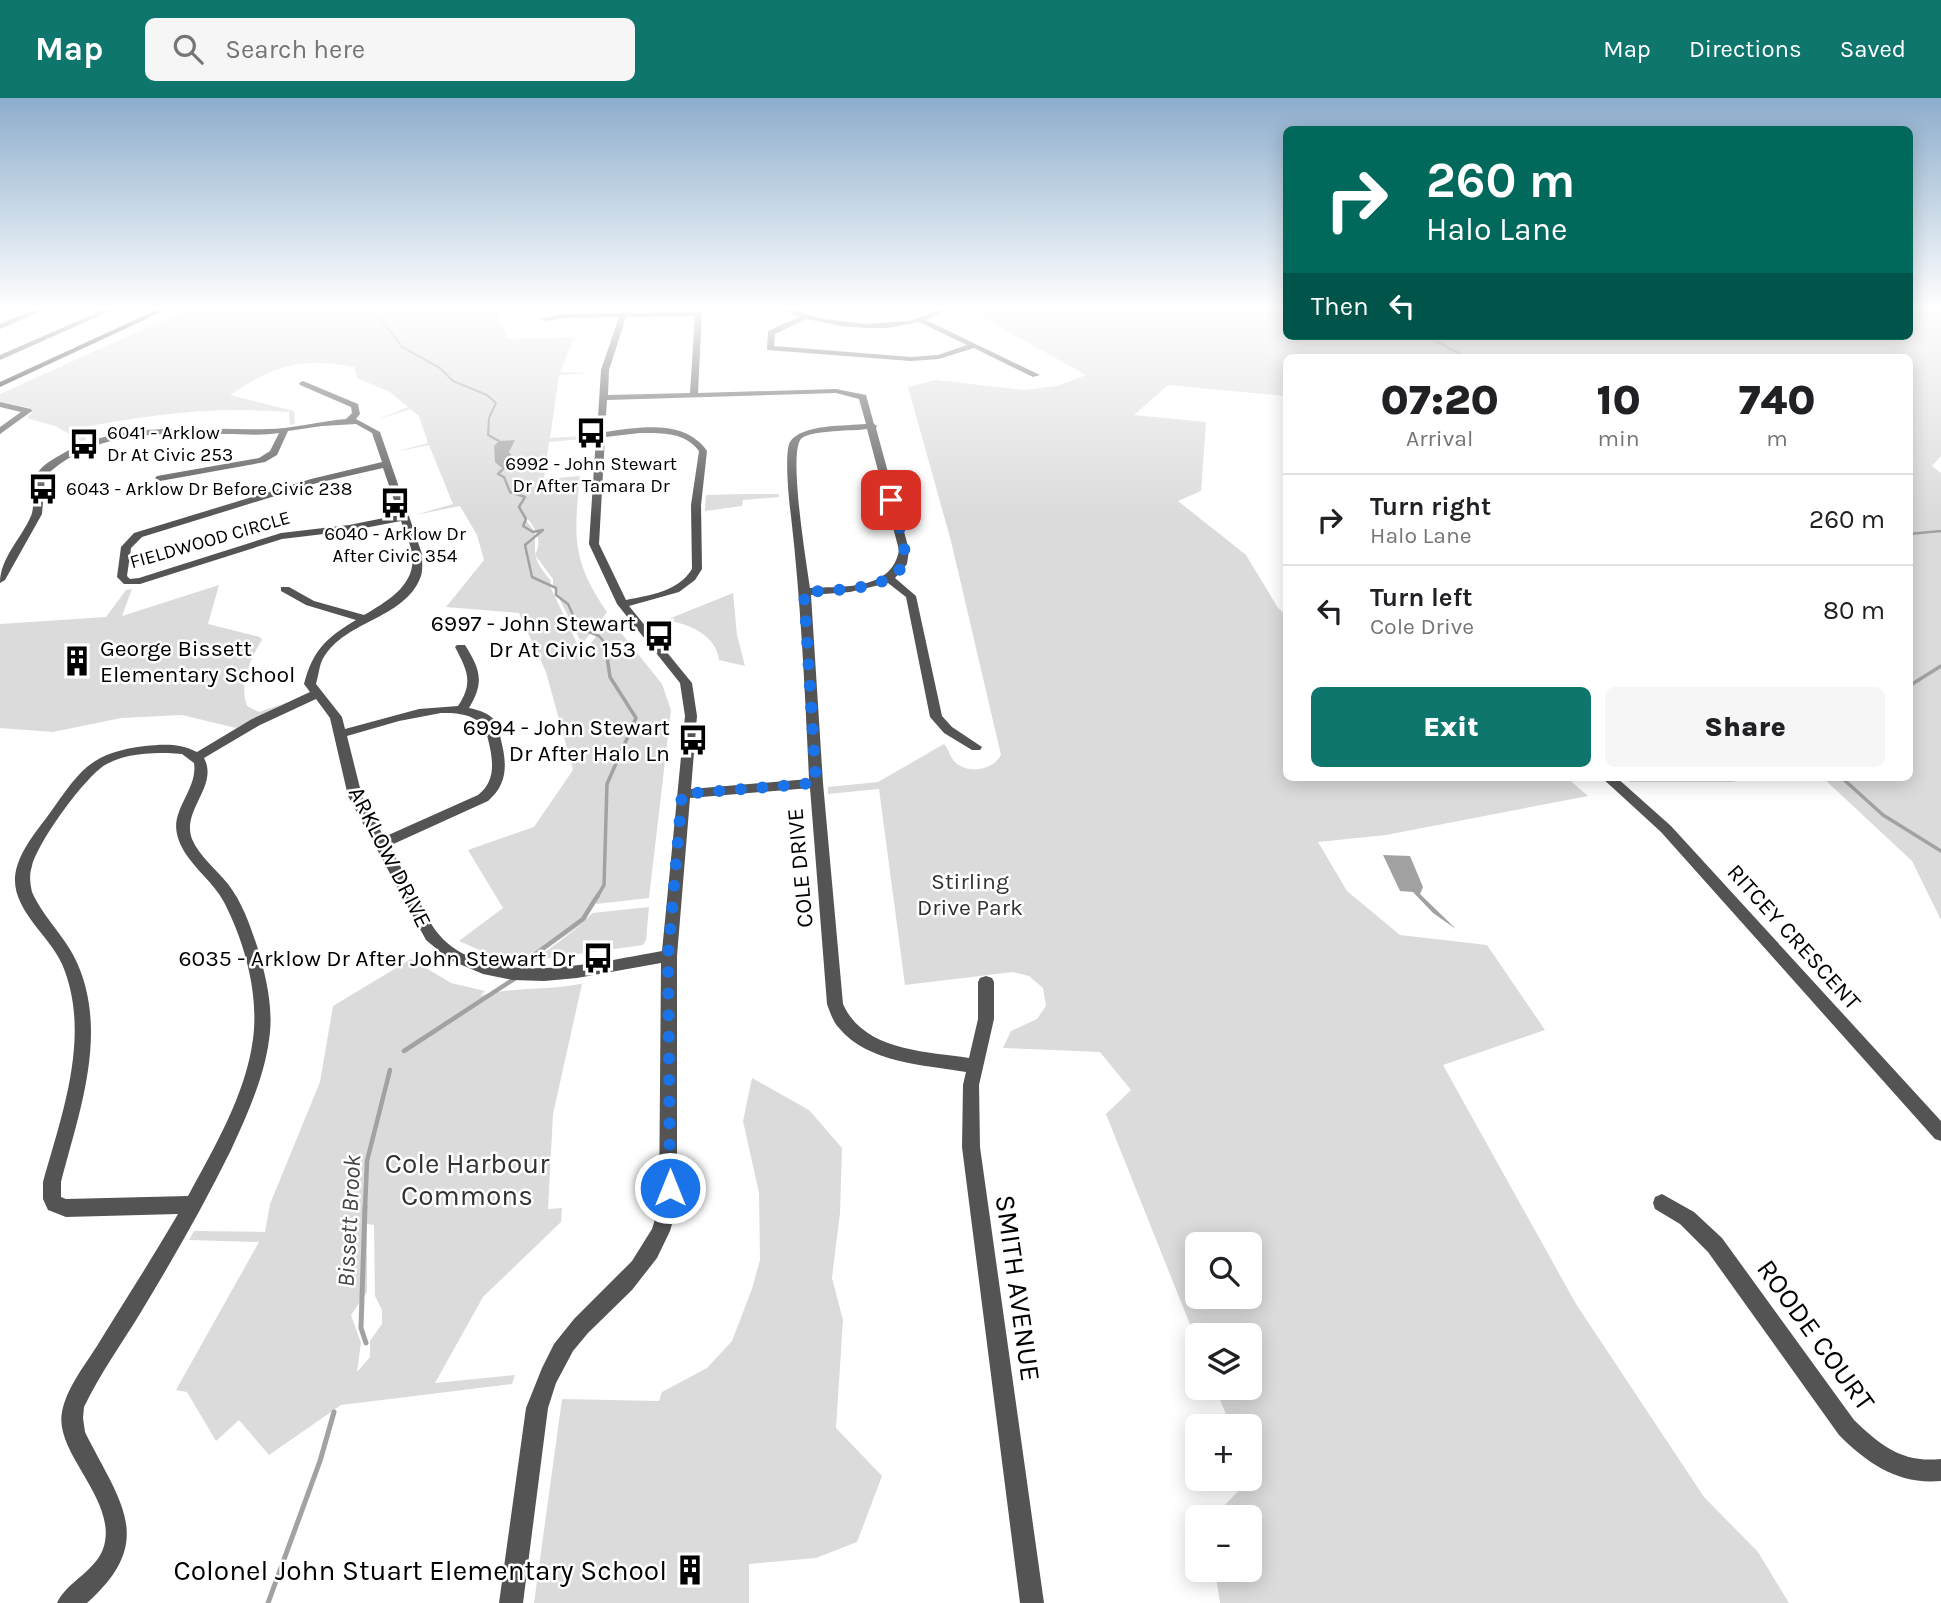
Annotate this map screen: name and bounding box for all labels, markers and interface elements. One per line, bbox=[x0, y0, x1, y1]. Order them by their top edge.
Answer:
search box bbox=[145, 18, 635, 81]
text: Map bbox=[35, 30, 103, 68]
icon: search bbox=[169, 30, 207, 68]
text: Search here bbox=[225, 34, 365, 65]
text: Map bbox=[1603, 35, 1651, 63]
text: Directions bbox=[1689, 35, 1802, 63]
text: Saved bbox=[1840, 35, 1906, 63]
text: 260 m bbox=[1426, 152, 1575, 209]
icon: right bbox=[1311, 154, 1402, 245]
text: Halo Lane bbox=[1426, 211, 1567, 248]
icon: left bbox=[1383, 287, 1421, 325]
text: Then bbox=[1311, 291, 1369, 322]
text: 07:20 bbox=[1381, 375, 1499, 425]
text: 10 bbox=[1596, 375, 1641, 425]
text: 740 bbox=[1738, 375, 1815, 425]
bus stop icon: 6992 - John Stewart Dr After Tamara Dr bbox=[574, 416, 608, 450]
place label: 6041 - Arklow Dr At Civic 253 bbox=[107, 422, 233, 466]
text: Arrival bbox=[1406, 425, 1473, 452]
text: min bbox=[1598, 425, 1640, 452]
text: m bbox=[1766, 425, 1788, 452]
bus stop icon: 6041 - Arklow Dr At Civic 253 bbox=[67, 427, 101, 461]
place label: 6992 - John Stewart Dr After Tamara Dr bbox=[505, 453, 677, 497]
pin bbox=[861, 470, 921, 530]
bus stop icon: 6043 - Arklow Dr Before Civic 238 bbox=[26, 472, 60, 506]
place label: 6043 - Arklow Dr Before Civic 238 bbox=[66, 478, 352, 500]
icon: arrive bbox=[872, 481, 910, 519]
bus stop icon: 6040 - Arklow Dr After Civic 354 bbox=[378, 486, 412, 520]
text: Turn right bbox=[1370, 491, 1491, 522]
icon: right bbox=[1311, 501, 1349, 539]
text: 260 m bbox=[1809, 504, 1885, 535]
street label: FIELDWOOD CIRCLE bbox=[127, 507, 293, 573]
text: Halo Lane bbox=[1370, 522, 1472, 549]
place label: 6040 - Arklow Dr After Civic 354 bbox=[324, 523, 466, 567]
text: Turn left bbox=[1370, 582, 1472, 613]
icon: left bbox=[1311, 592, 1349, 630]
text: 80 m bbox=[1823, 595, 1885, 626]
place label: 6997 - John Stewart Dr At Civic 153 bbox=[431, 610, 636, 663]
text: Cole Drive bbox=[1370, 613, 1474, 640]
bus stop icon: 6997 - John Stewart Dr At Civic 153 bbox=[642, 619, 676, 653]
place label: George Bissett Elementary School bbox=[100, 635, 295, 688]
building icon: George Bissett Elementary School bbox=[60, 644, 94, 678]
button: Exit bbox=[1311, 687, 1591, 767]
button: Share bbox=[1605, 687, 1885, 767]
place label: 6994 - John Stewart Dr After Halo Ln bbox=[463, 714, 670, 767]
bus stop icon: 6994 - John Stewart Dr After Halo Ln bbox=[676, 723, 710, 757]
street label: ARKLOW DRIVE bbox=[343, 782, 437, 932]
street label: COLE DRIVE bbox=[781, 807, 819, 929]
street label: RITCEY CRESCENT bbox=[1722, 859, 1867, 1016]
park label: Stirling Drive Park bbox=[917, 868, 1023, 921]
bus stop icon: 6035 - Arklow Dr After John Stewart Dr bbox=[581, 941, 615, 975]
place label: 6035 - Arklow Dr After John Stewart Dr bbox=[178, 945, 576, 972]
park label: Cole Harbour Commons bbox=[385, 1147, 550, 1212]
position arrow bbox=[633, 1151, 707, 1225]
water label: Bissett Brook bbox=[332, 1153, 366, 1288]
street label: SMITH AVENUE bbox=[989, 1193, 1047, 1383]
map controls bbox=[1185, 1232, 1262, 1582]
button: search bbox=[1185, 1232, 1262, 1309]
street label: ROODE COURT bbox=[1750, 1253, 1882, 1417]
button: layers bbox=[1185, 1323, 1262, 1400]
button: + bbox=[1185, 1414, 1262, 1491]
button: − bbox=[1185, 1505, 1262, 1582]
building icon: Colonel John Stuart Elementary School bbox=[673, 1553, 707, 1587]
place label: Colonel John Stuart Elementary School bbox=[174, 1554, 667, 1587]

